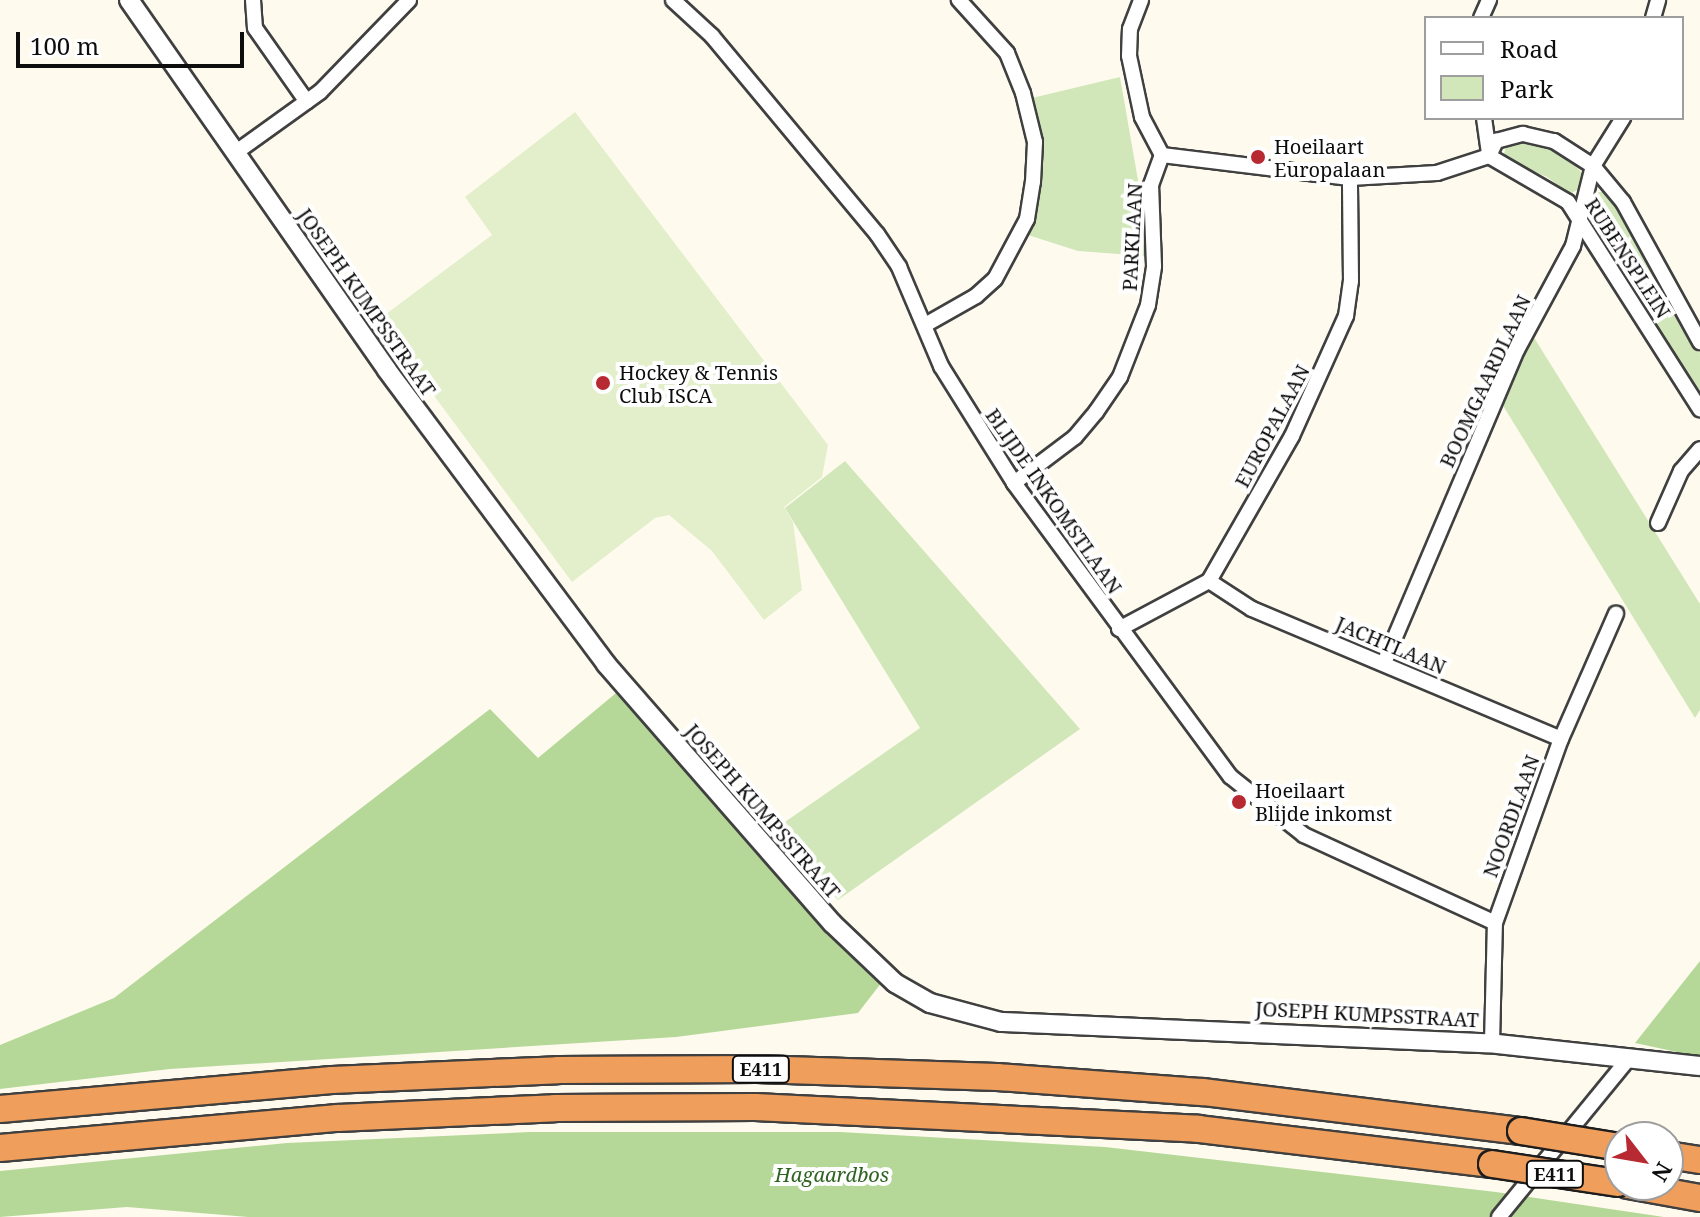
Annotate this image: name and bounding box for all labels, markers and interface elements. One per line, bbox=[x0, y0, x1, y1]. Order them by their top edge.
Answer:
scale bar bbox=[20, 16, 248, 66]
legend bbox=[1424, 16, 1684, 120]
text: 100 m bbox=[30, 29, 99, 62]
text: Road bbox=[1500, 32, 1558, 65]
text: Park bbox=[1500, 72, 1553, 105]
place label: Hoeilaart Europalaan bbox=[1274, 134, 1385, 181]
marker: Hoeilaart Europalaan bbox=[1249, 148, 1267, 166]
street label: PARKLAAN bbox=[1117, 182, 1147, 292]
street label: RUBENSPLEIN bbox=[1580, 193, 1676, 323]
street label: JOSEPH KUMPSSTRAAT bbox=[293, 204, 441, 400]
street label: BOOMGAARDLAAN bbox=[1434, 291, 1536, 471]
place label: Hockey & Tennis Club ISCA bbox=[619, 360, 778, 407]
street label: EUROPALAAN bbox=[1230, 361, 1314, 491]
marker: Hockey & Tennis Club ISCA bbox=[594, 374, 612, 392]
street label: BLIJDE INKOMSTLAAN bbox=[981, 404, 1127, 598]
street label: JACHTLAAN bbox=[1332, 611, 1450, 679]
street label: JOSEPH KUMPSSTRAAT bbox=[681, 719, 845, 903]
street label: NOORDLAAN bbox=[1478, 752, 1544, 880]
place label: Hoeilaart Blijde inkomst bbox=[1255, 778, 1392, 825]
marker: Hoeilaart Blijde inkomst bbox=[1230, 793, 1248, 811]
street label: JOSEPH KUMPSSTRAAT bbox=[1255, 996, 1479, 1032]
road number: E411 bbox=[731, 1055, 791, 1083]
north arrow bbox=[1604, 1121, 1684, 1201]
text: N bbox=[1646, 1157, 1680, 1187]
road number: E411 bbox=[1525, 1160, 1585, 1188]
park label: Hagaardbos bbox=[775, 1162, 889, 1186]

